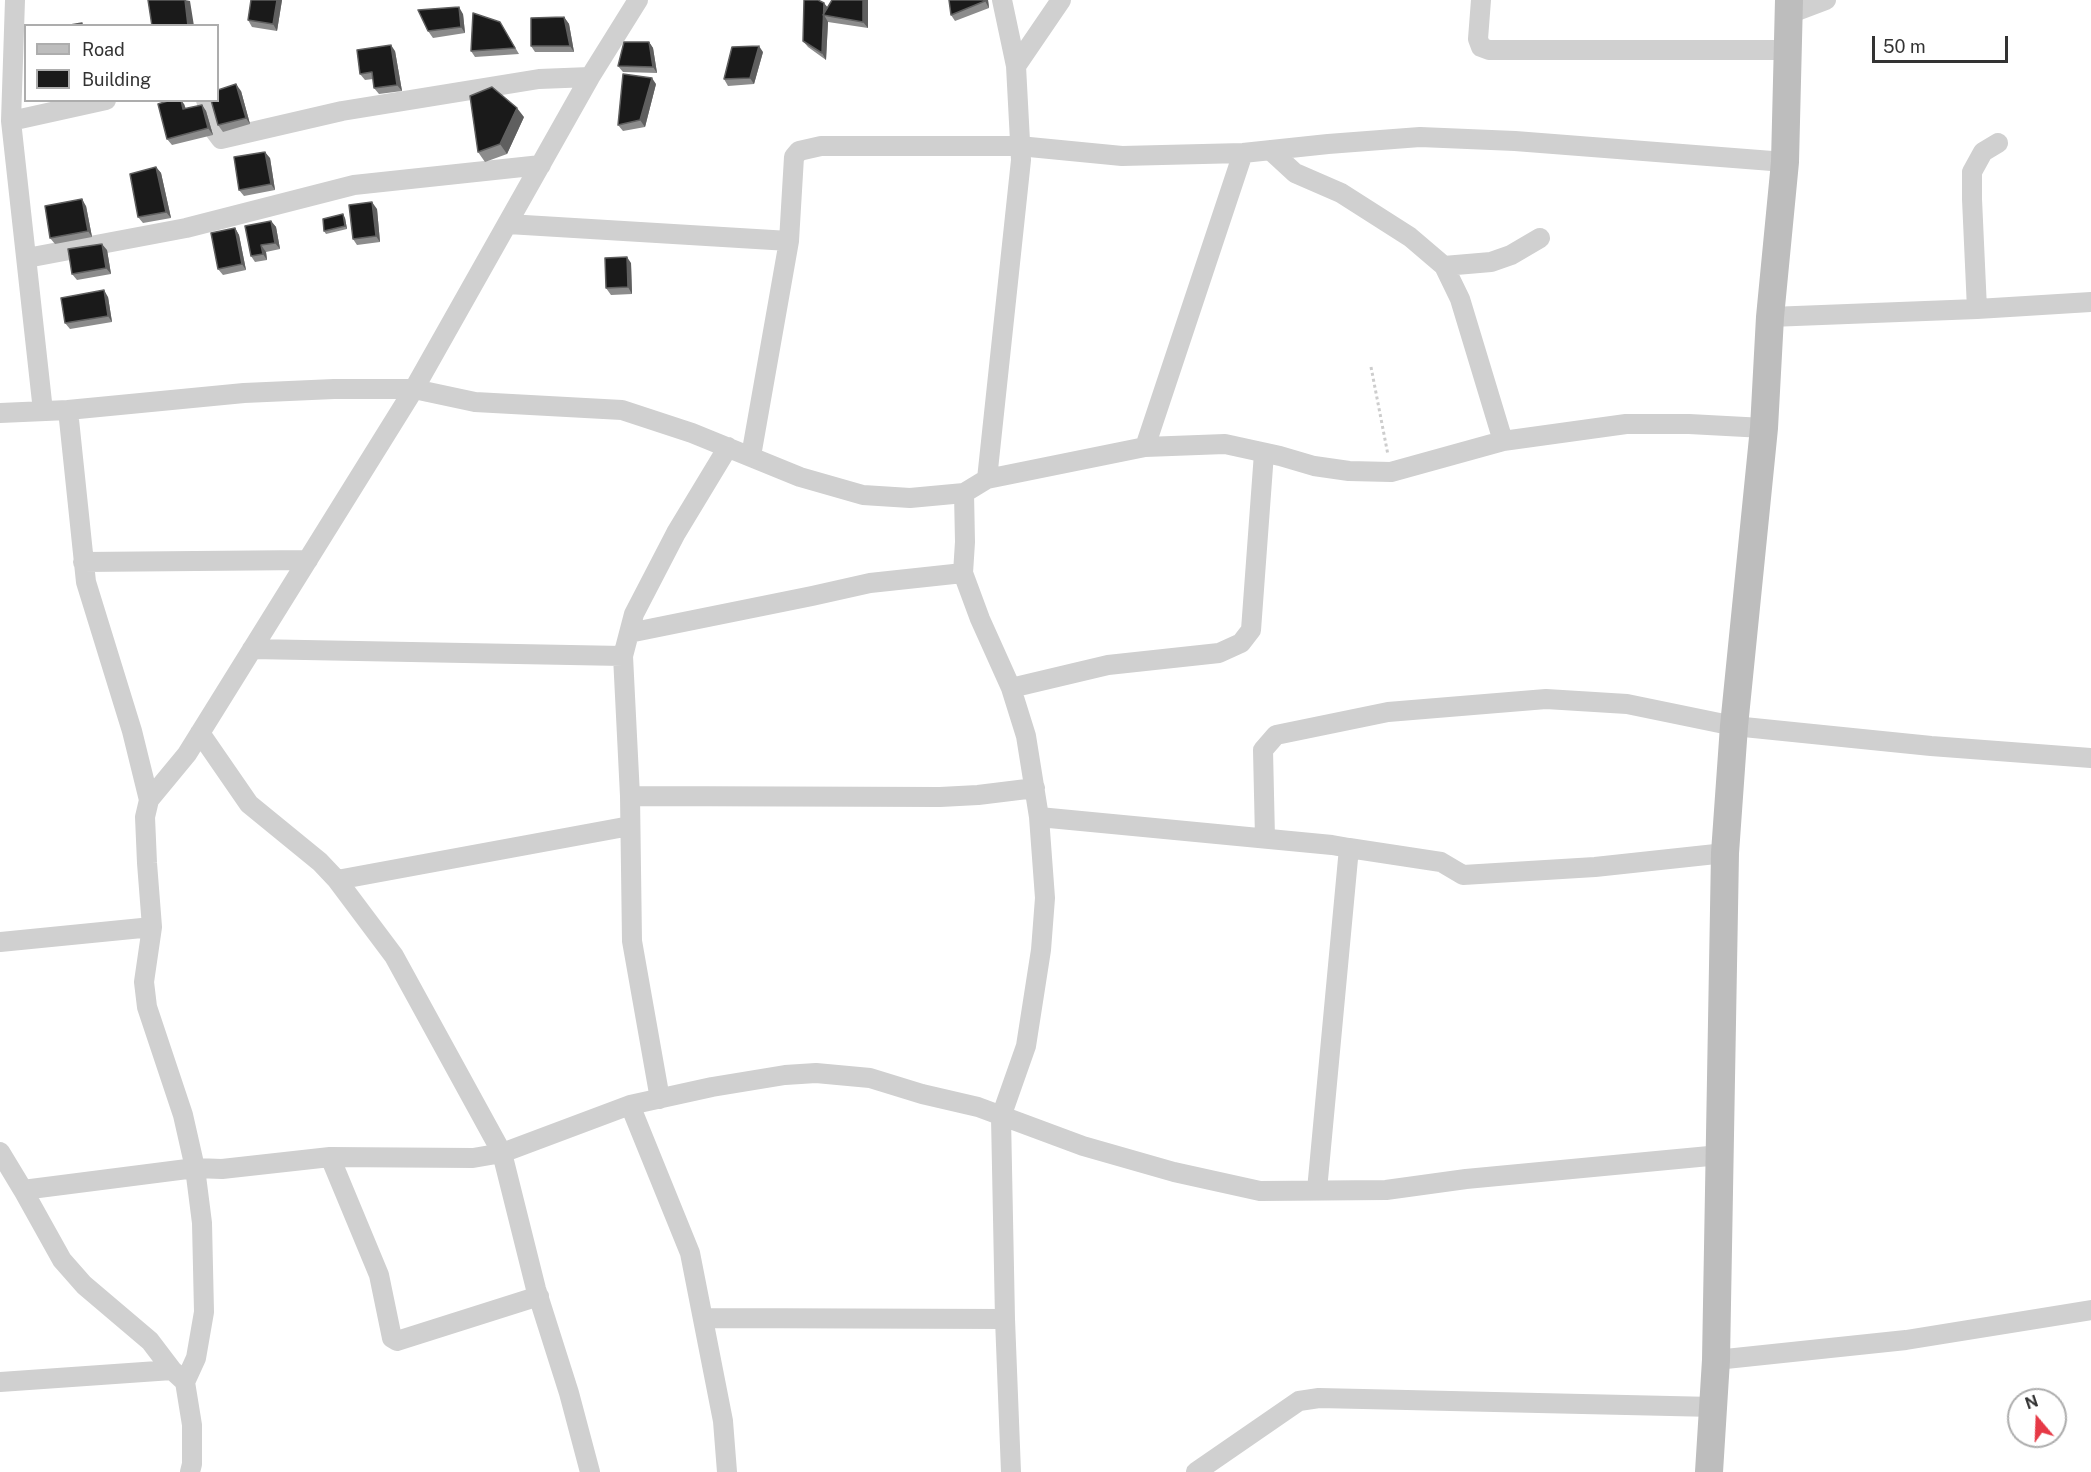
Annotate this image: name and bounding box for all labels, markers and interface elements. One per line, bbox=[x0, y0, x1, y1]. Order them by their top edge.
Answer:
legend bbox=[24, 24, 219, 102]
scale bar bbox=[1875, 24, 2012, 62]
text: 50 m bbox=[1883, 36, 1926, 57]
text: Road bbox=[82, 39, 125, 60]
text: Building bbox=[82, 69, 151, 90]
north arrow bbox=[2007, 1388, 2067, 1448]
text: N bbox=[2023, 1391, 2041, 1413]

